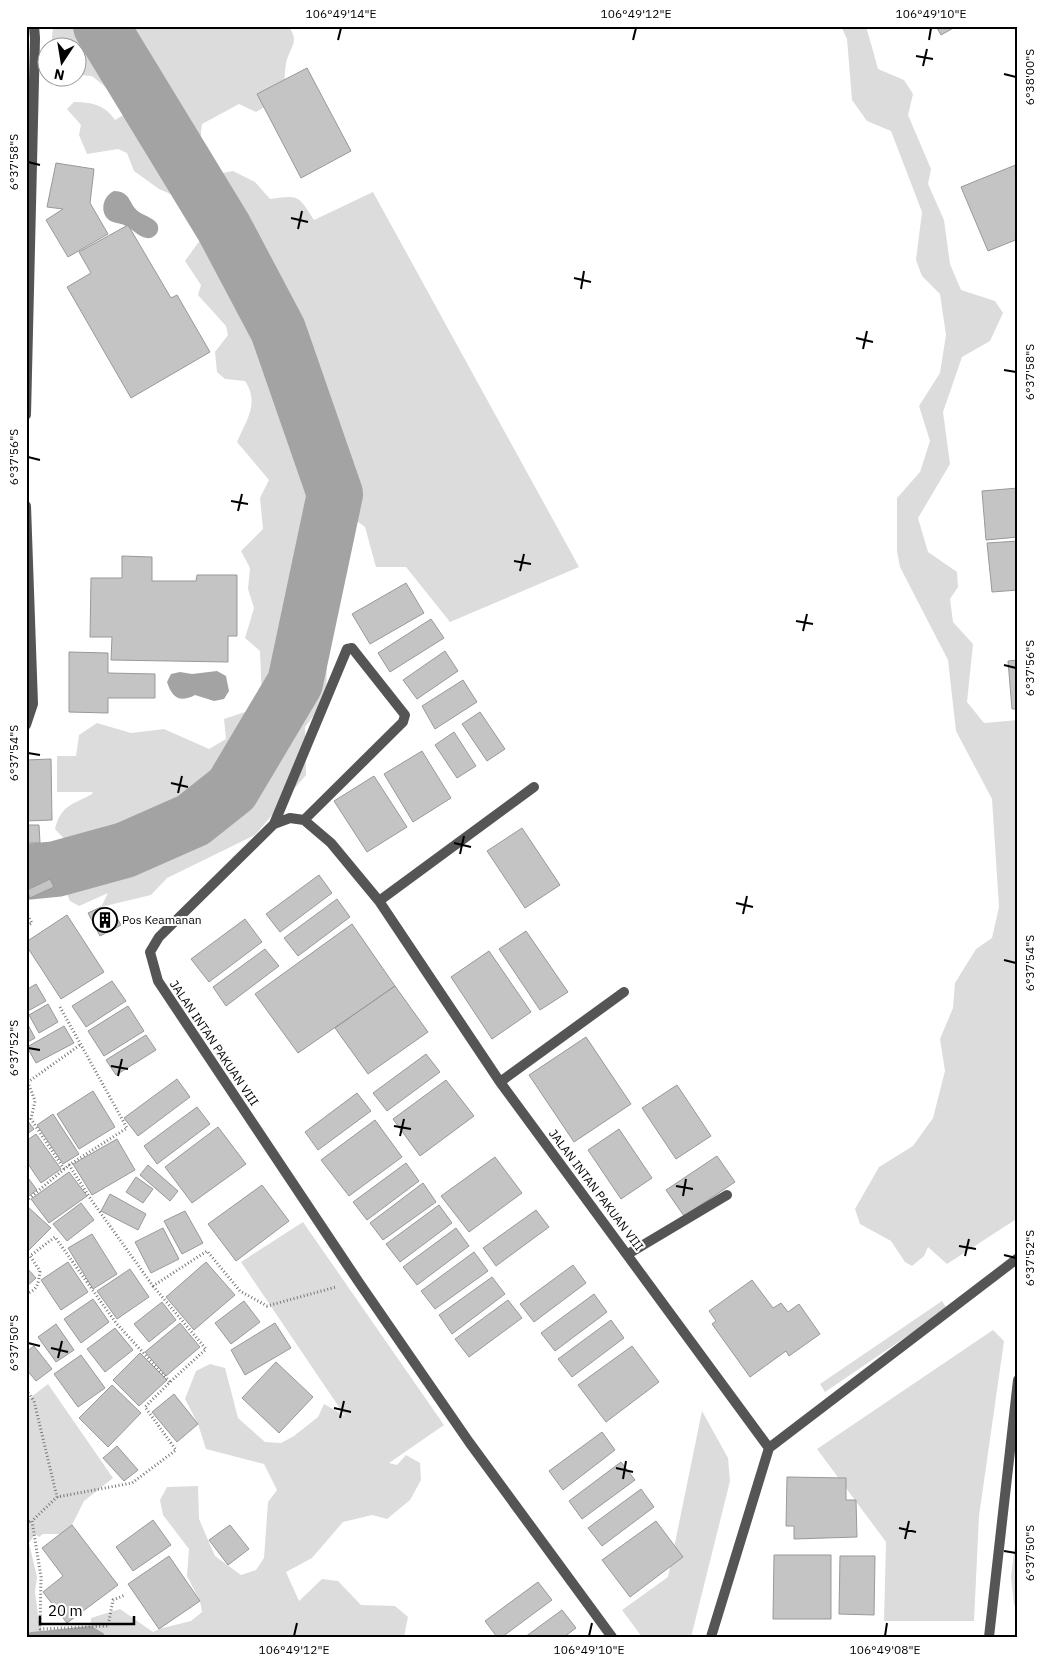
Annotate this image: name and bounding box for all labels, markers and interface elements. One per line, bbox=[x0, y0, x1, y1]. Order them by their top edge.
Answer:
text: 106°49'14"E bbox=[306, 6, 376, 21]
text: 106°49'12"E bbox=[601, 6, 671, 21]
text: 106°49'10"E bbox=[896, 6, 966, 21]
north arrow bbox=[38, 38, 88, 88]
text: 6°38'00"S bbox=[1022, 49, 1037, 105]
text: N bbox=[52, 65, 66, 85]
text: 6°37'58"S bbox=[6, 134, 21, 190]
text: 6°37'58"S bbox=[1022, 344, 1037, 400]
text: 6°37'56"S bbox=[6, 429, 21, 485]
text: 6°37'56"S bbox=[1022, 640, 1037, 696]
text: 6°37'54"S bbox=[6, 725, 21, 781]
building icon: Pos Keamanan bbox=[92, 907, 118, 933]
place label: Pos Keamanan bbox=[122, 912, 202, 927]
text: 6°37'54"S bbox=[1022, 935, 1037, 991]
street label: JALAN INTAN PAKUAN VIII bbox=[167, 977, 262, 1108]
text: 6°37'52"S bbox=[6, 1020, 21, 1076]
street label: JALAN INTAN PAKUAN VIII bbox=[546, 1126, 647, 1254]
text: 6°37'52"S bbox=[1022, 1230, 1037, 1286]
text: 6°37'50"S bbox=[6, 1315, 21, 1371]
text: 6°37'50"S bbox=[1022, 1525, 1037, 1581]
scale bar bbox=[40, 1593, 134, 1625]
text: 20 m bbox=[48, 1601, 83, 1620]
text: 106°49'12"E bbox=[259, 1642, 329, 1657]
text: 106°49'10"E bbox=[554, 1642, 624, 1657]
text: 106°49'08"E bbox=[850, 1642, 920, 1657]

